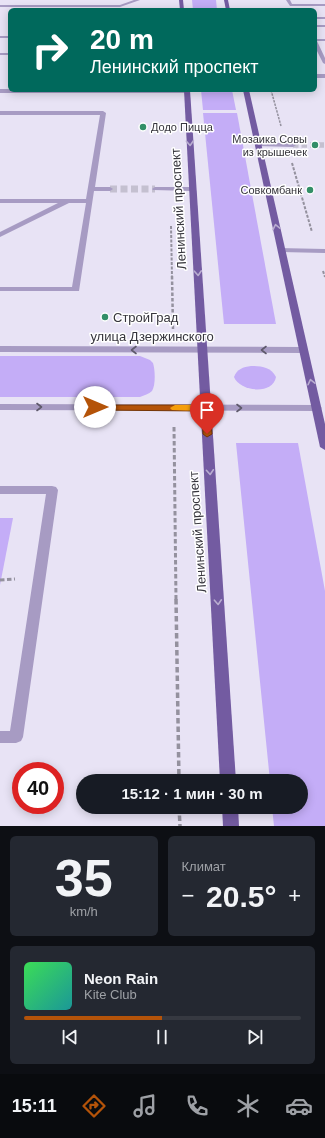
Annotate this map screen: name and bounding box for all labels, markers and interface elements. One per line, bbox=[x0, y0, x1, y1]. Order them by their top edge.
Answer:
icon: right bbox=[24, 24, 76, 76]
text: 20 m bbox=[90, 24, 154, 55]
text: Ленинский проспект bbox=[90, 57, 259, 77]
place label: Додо Пицца bbox=[151, 121, 214, 133]
marker: Додо Пицца bbox=[138, 122, 148, 132]
place label: Мозаика Совы из крышечек bbox=[232, 133, 307, 158]
one-way arrow bbox=[185, 140, 194, 146]
marker: Мозаика Совы из крышечек bbox=[310, 140, 320, 150]
street label: Ленинский проспект bbox=[168, 148, 189, 270]
place label: Совкомбанк bbox=[241, 184, 302, 196]
marker: Совкомбанк bbox=[305, 185, 315, 195]
one-way arrow bbox=[273, 224, 281, 230]
one-way arrow bbox=[193, 270, 202, 276]
place label: СтройГрад bbox=[113, 310, 179, 325]
marker: СтройГрад bbox=[100, 312, 110, 322]
street label: улица Дзержинского bbox=[90, 329, 214, 344]
one-way arrow bbox=[131, 345, 137, 354]
one-way arrow bbox=[261, 346, 267, 354]
one-way arrow bbox=[307, 378, 315, 385]
position arrow bbox=[74, 386, 116, 428]
pin bbox=[190, 393, 224, 434]
icon: arrive bbox=[196, 399, 218, 421]
one-way arrow bbox=[36, 403, 42, 411]
one-way arrow bbox=[236, 404, 242, 412]
one-way arrow bbox=[205, 469, 214, 475]
street label: Ленинский проспект bbox=[186, 471, 209, 593]
one-way arrow bbox=[213, 599, 222, 605]
speed limit sign: 40 bbox=[12, 762, 64, 814]
text: 15:12 · 1 мин · 30 m bbox=[121, 785, 263, 802]
text: 35 bbox=[55, 849, 113, 907]
text: Климат bbox=[182, 859, 226, 874]
text: 20.5° bbox=[206, 880, 276, 913]
text: − bbox=[182, 883, 194, 908]
text: + bbox=[288, 883, 301, 908]
text: km/h bbox=[70, 904, 98, 919]
text: Neon Rain bbox=[84, 970, 158, 987]
text: Kite Club bbox=[84, 987, 137, 1002]
icon: previous bbox=[59, 1026, 81, 1048]
icon: pause bbox=[151, 1026, 173, 1048]
icon: next bbox=[244, 1026, 266, 1048]
icon: directions bbox=[80, 1092, 108, 1120]
icon: music bbox=[131, 1092, 159, 1120]
icon: phone bbox=[183, 1092, 211, 1120]
icon: climate bbox=[234, 1092, 262, 1120]
icon: car bbox=[285, 1092, 313, 1120]
text: 15:11 bbox=[12, 1096, 57, 1116]

